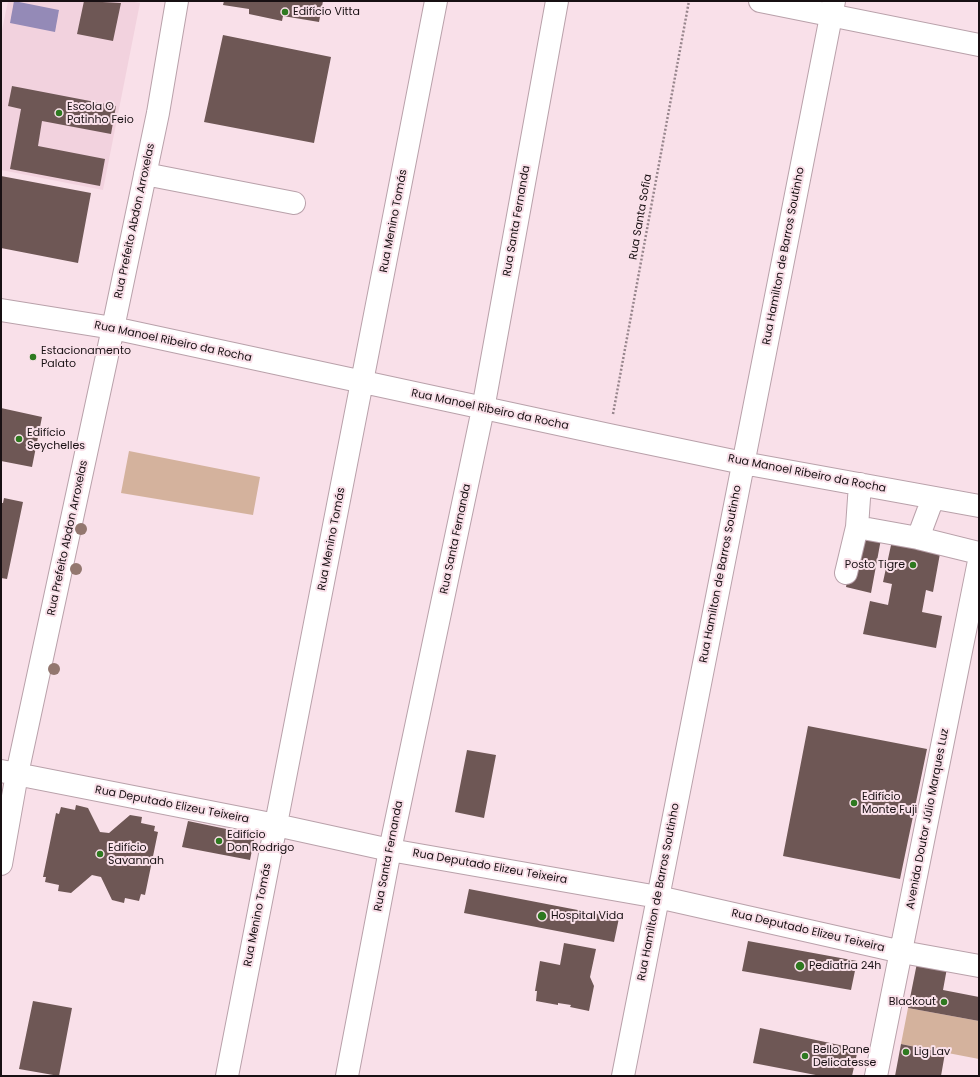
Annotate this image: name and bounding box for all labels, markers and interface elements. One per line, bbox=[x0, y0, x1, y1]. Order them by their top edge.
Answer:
place label: Edifício Vitta bbox=[293, 5, 360, 19]
marker: Edifício Vitta bbox=[280, 7, 290, 17]
place label: Escola O Patinho Feio bbox=[67, 100, 134, 126]
marker: Escola O Patinho Feio bbox=[54, 108, 64, 118]
street label: Rua Prefeito Abdon Arroxelas bbox=[112, 142, 158, 300]
street label: Rua Santa Fernanda bbox=[501, 165, 533, 277]
street label: Rua Hamilton de Barros Soutinho bbox=[760, 166, 808, 346]
street label: Rua Menino Tomás bbox=[378, 168, 410, 274]
street label: Rua Santa Sofia bbox=[627, 173, 655, 261]
street label: Rua Manoel Ribeiro da Rocha bbox=[93, 319, 253, 365]
place label: Estacionamento Palato bbox=[41, 344, 131, 370]
marker: Estacionamento Palato bbox=[28, 352, 38, 362]
street label: Rua Manoel Ribeiro da Rocha bbox=[410, 387, 570, 433]
place label: Edifício Seychelles bbox=[27, 426, 85, 452]
marker: Edifício Seychelles bbox=[14, 434, 24, 444]
street label: Rua Manoel Ribeiro da Rocha bbox=[727, 452, 887, 496]
street label: Rua Prefeito Abdon Arroxelas bbox=[45, 459, 91, 617]
street label: Rua Santa Fernanda bbox=[438, 483, 474, 595]
street label: Rua Hamilton de Barros Soutinho bbox=[697, 484, 745, 664]
street label: Rua Menino Tomás bbox=[316, 486, 348, 592]
place label: Posto Tigre bbox=[845, 558, 905, 572]
marker: Posto Tigre bbox=[908, 560, 918, 570]
street label: Avenida Doutor Júlio Marques Luz bbox=[904, 727, 952, 911]
street label: Rua Deputado Elizeu Teixeira bbox=[94, 784, 250, 826]
place label: Edifício Monte Fuji bbox=[862, 790, 917, 816]
marker: Edifício Monte Fuji bbox=[849, 798, 859, 808]
street label: Rua Santa Fernanda bbox=[372, 800, 406, 912]
street label: Rua Hamilton de Barros Soutinho bbox=[635, 802, 683, 982]
place label: Edifício Don Rodrigo bbox=[227, 828, 294, 854]
marker: Edifício Don Rodrigo bbox=[214, 836, 224, 846]
place label: Edifício Savannah bbox=[108, 841, 164, 867]
street label: Rua Deputado Elizeu Teixeira bbox=[412, 847, 568, 887]
marker: Edifício Savannah bbox=[95, 849, 105, 859]
street label: Rua Menino Tomás bbox=[242, 862, 274, 968]
street label: Rua Deputado Elizeu Teixeira bbox=[730, 907, 886, 955]
place label: Hospital Vida bbox=[551, 909, 624, 923]
marker: Hospital Vida bbox=[536, 910, 548, 922]
place label: Pediatria 24h bbox=[809, 959, 881, 973]
marker: Pediatria 24h bbox=[794, 960, 806, 972]
place label: Blackout bbox=[889, 995, 936, 1009]
marker: Blackout bbox=[939, 997, 949, 1007]
place label: Bello Pane Delicatesse bbox=[813, 1043, 876, 1069]
place label: Lig Lav bbox=[914, 1045, 950, 1059]
marker: Lig Lav bbox=[901, 1047, 911, 1057]
marker: Bello Pane Delicatesse bbox=[800, 1051, 810, 1061]

